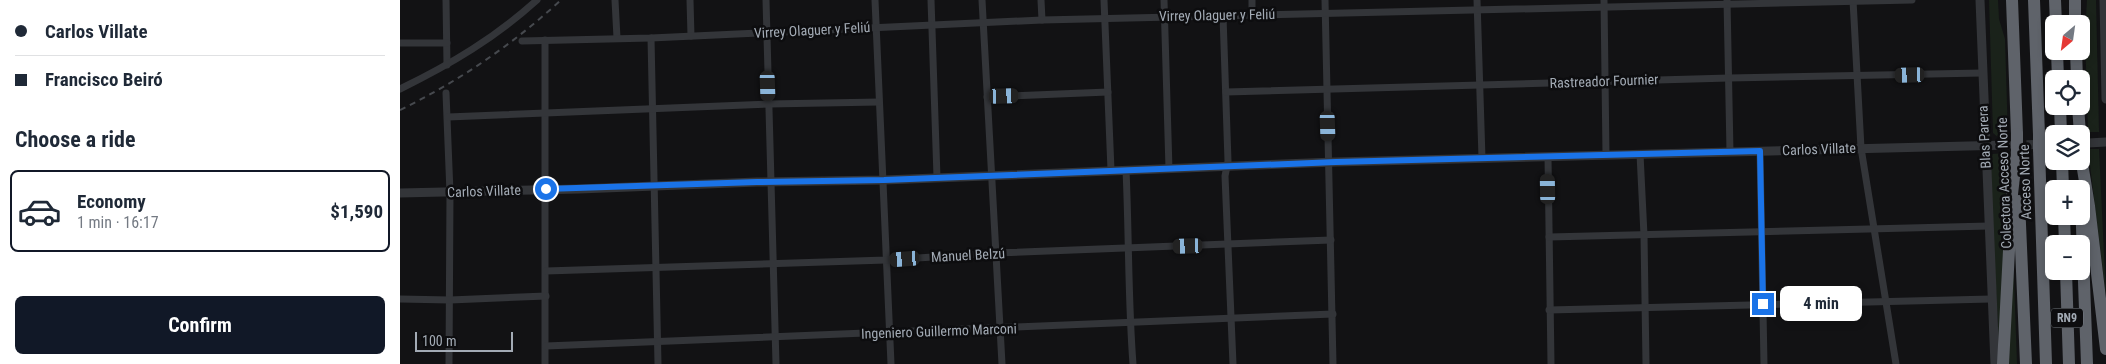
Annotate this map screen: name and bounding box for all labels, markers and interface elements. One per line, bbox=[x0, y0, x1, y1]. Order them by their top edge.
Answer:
street label: Virrey Olaguer y Feliú bbox=[1159, 6, 1275, 24]
north arrow bbox=[2045, 15, 2090, 60]
map controls bbox=[2045, 15, 2090, 280]
street label: Virrey Olaguer y Feliú bbox=[753, 19, 871, 41]
text: Carlos Villate bbox=[45, 20, 148, 43]
car bbox=[1894, 67, 1925, 83]
text: Francisco Beiró bbox=[45, 68, 163, 91]
button: locate bbox=[2045, 70, 2090, 115]
car bbox=[759, 71, 776, 101]
street label: Rastreador Fournier bbox=[1549, 71, 1659, 91]
car bbox=[988, 88, 1019, 104]
street label: Blas Parera bbox=[1974, 105, 1994, 169]
car bbox=[1319, 111, 1336, 141]
street label: Colectora Acceso Norte bbox=[1994, 117, 2014, 249]
button: layers bbox=[2045, 125, 2090, 170]
text: Choose a ride bbox=[15, 127, 136, 152]
street label: Carlos Villate bbox=[1782, 140, 1857, 158]
street label: Acceso Norte bbox=[2016, 144, 2034, 220]
car bbox=[1540, 174, 1555, 204]
route start bbox=[535, 178, 557, 200]
button: + bbox=[2045, 180, 2090, 225]
street label: Carlos Villate bbox=[447, 182, 522, 200]
icon: car bbox=[17, 189, 62, 234]
text: Economy bbox=[77, 190, 146, 213]
text: $1,590 bbox=[330, 200, 383, 223]
text: 1 min · 16:17 bbox=[77, 213, 159, 232]
button: − bbox=[2045, 235, 2090, 280]
car bbox=[1172, 238, 1203, 254]
street label: Manuel Belzú bbox=[931, 245, 1005, 265]
car bbox=[889, 250, 920, 268]
callout: 4 min bbox=[1780, 286, 1863, 322]
route end bbox=[1752, 293, 1774, 315]
text: 4 min bbox=[1803, 294, 1839, 313]
button: Confirm bbox=[15, 296, 385, 354]
road number: RN9 bbox=[2051, 308, 2083, 328]
street label: Ingeniero Guillermo Marconi bbox=[861, 320, 1017, 342]
scale bar bbox=[415, 329, 512, 352]
text: 100 m bbox=[422, 333, 457, 349]

